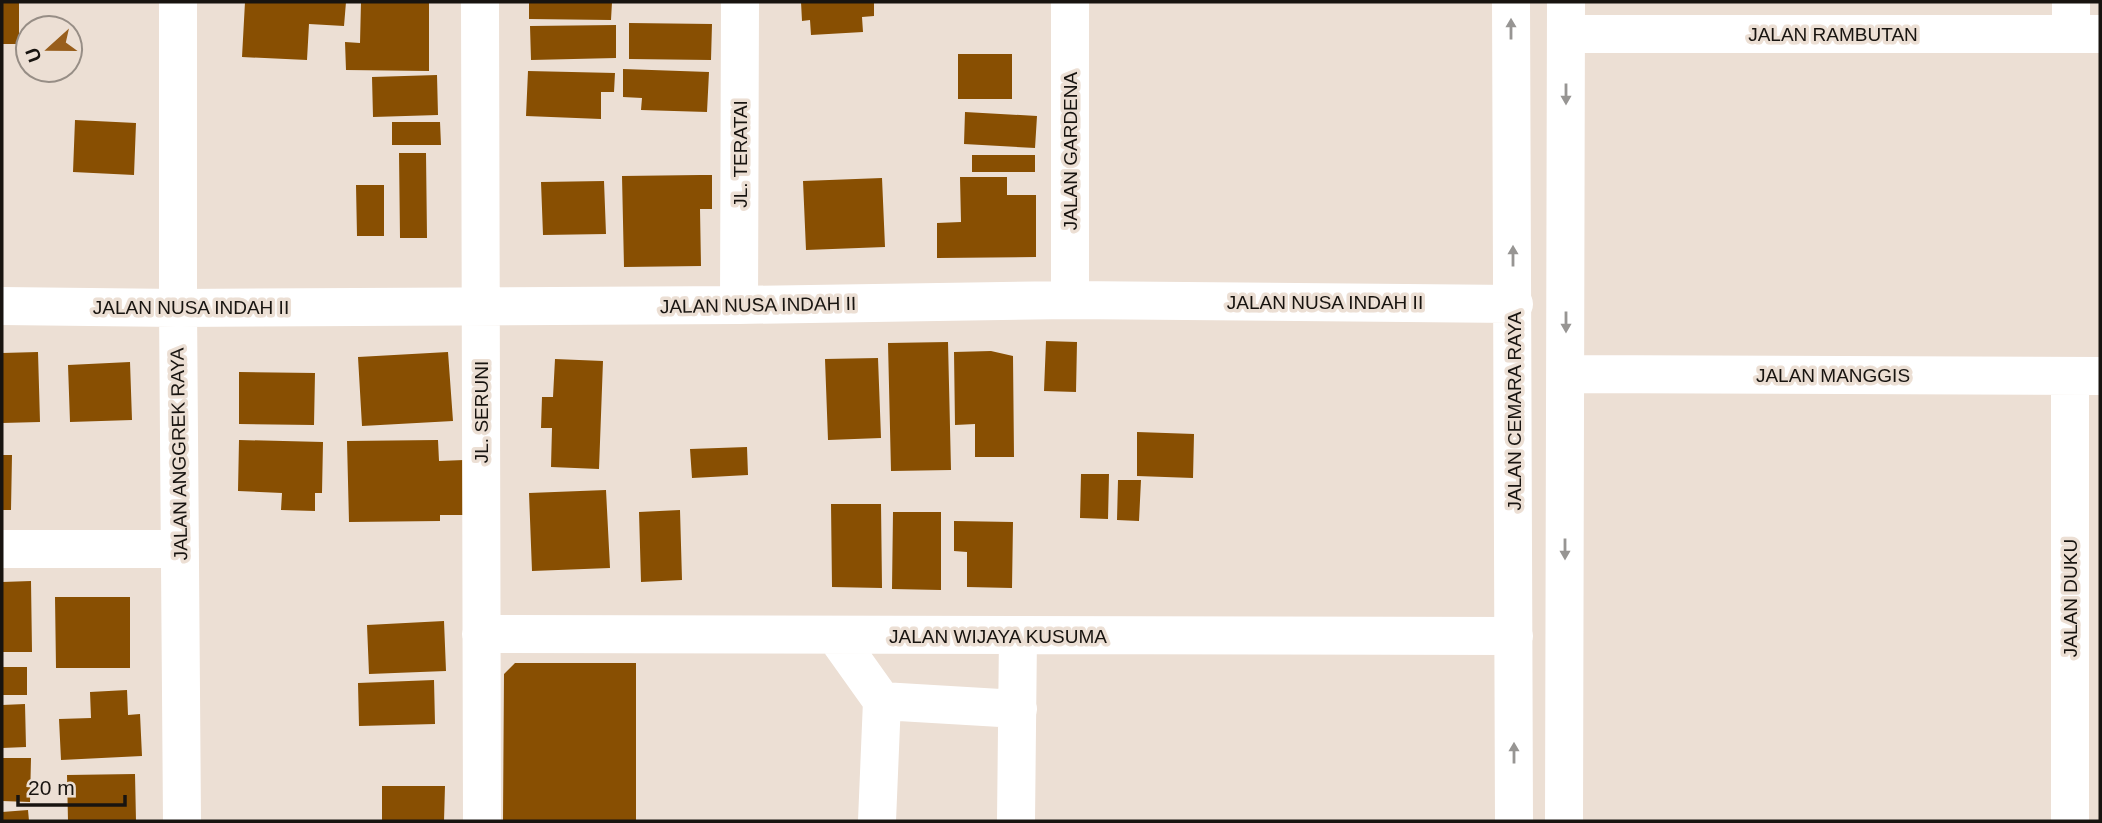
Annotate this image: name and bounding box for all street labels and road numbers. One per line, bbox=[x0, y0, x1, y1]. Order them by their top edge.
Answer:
street label: JALAN RAMBUTAN bbox=[1748, 24, 1918, 45]
street label: JALAN GARDENA bbox=[1060, 71, 1081, 230]
street label: JL. TERATAI bbox=[730, 100, 751, 208]
street label: JALAN NUSA INDAH II bbox=[1227, 292, 1423, 313]
street label: JALAN NUSA INDAH II bbox=[660, 293, 856, 317]
street label: JALAN NUSA INDAH II bbox=[93, 297, 289, 318]
street label: JALAN CEMARA RAYA bbox=[1504, 311, 1525, 510]
street label: JALAN ANGGREK RAYA bbox=[167, 347, 191, 560]
street label: JL. SERUNI bbox=[471, 361, 492, 463]
street label: JALAN MANGGIS bbox=[1756, 365, 1910, 386]
street label: JALAN DUKU bbox=[2060, 539, 2081, 657]
street label: JALAN WIJAYA KUSUMA bbox=[889, 626, 1107, 647]

